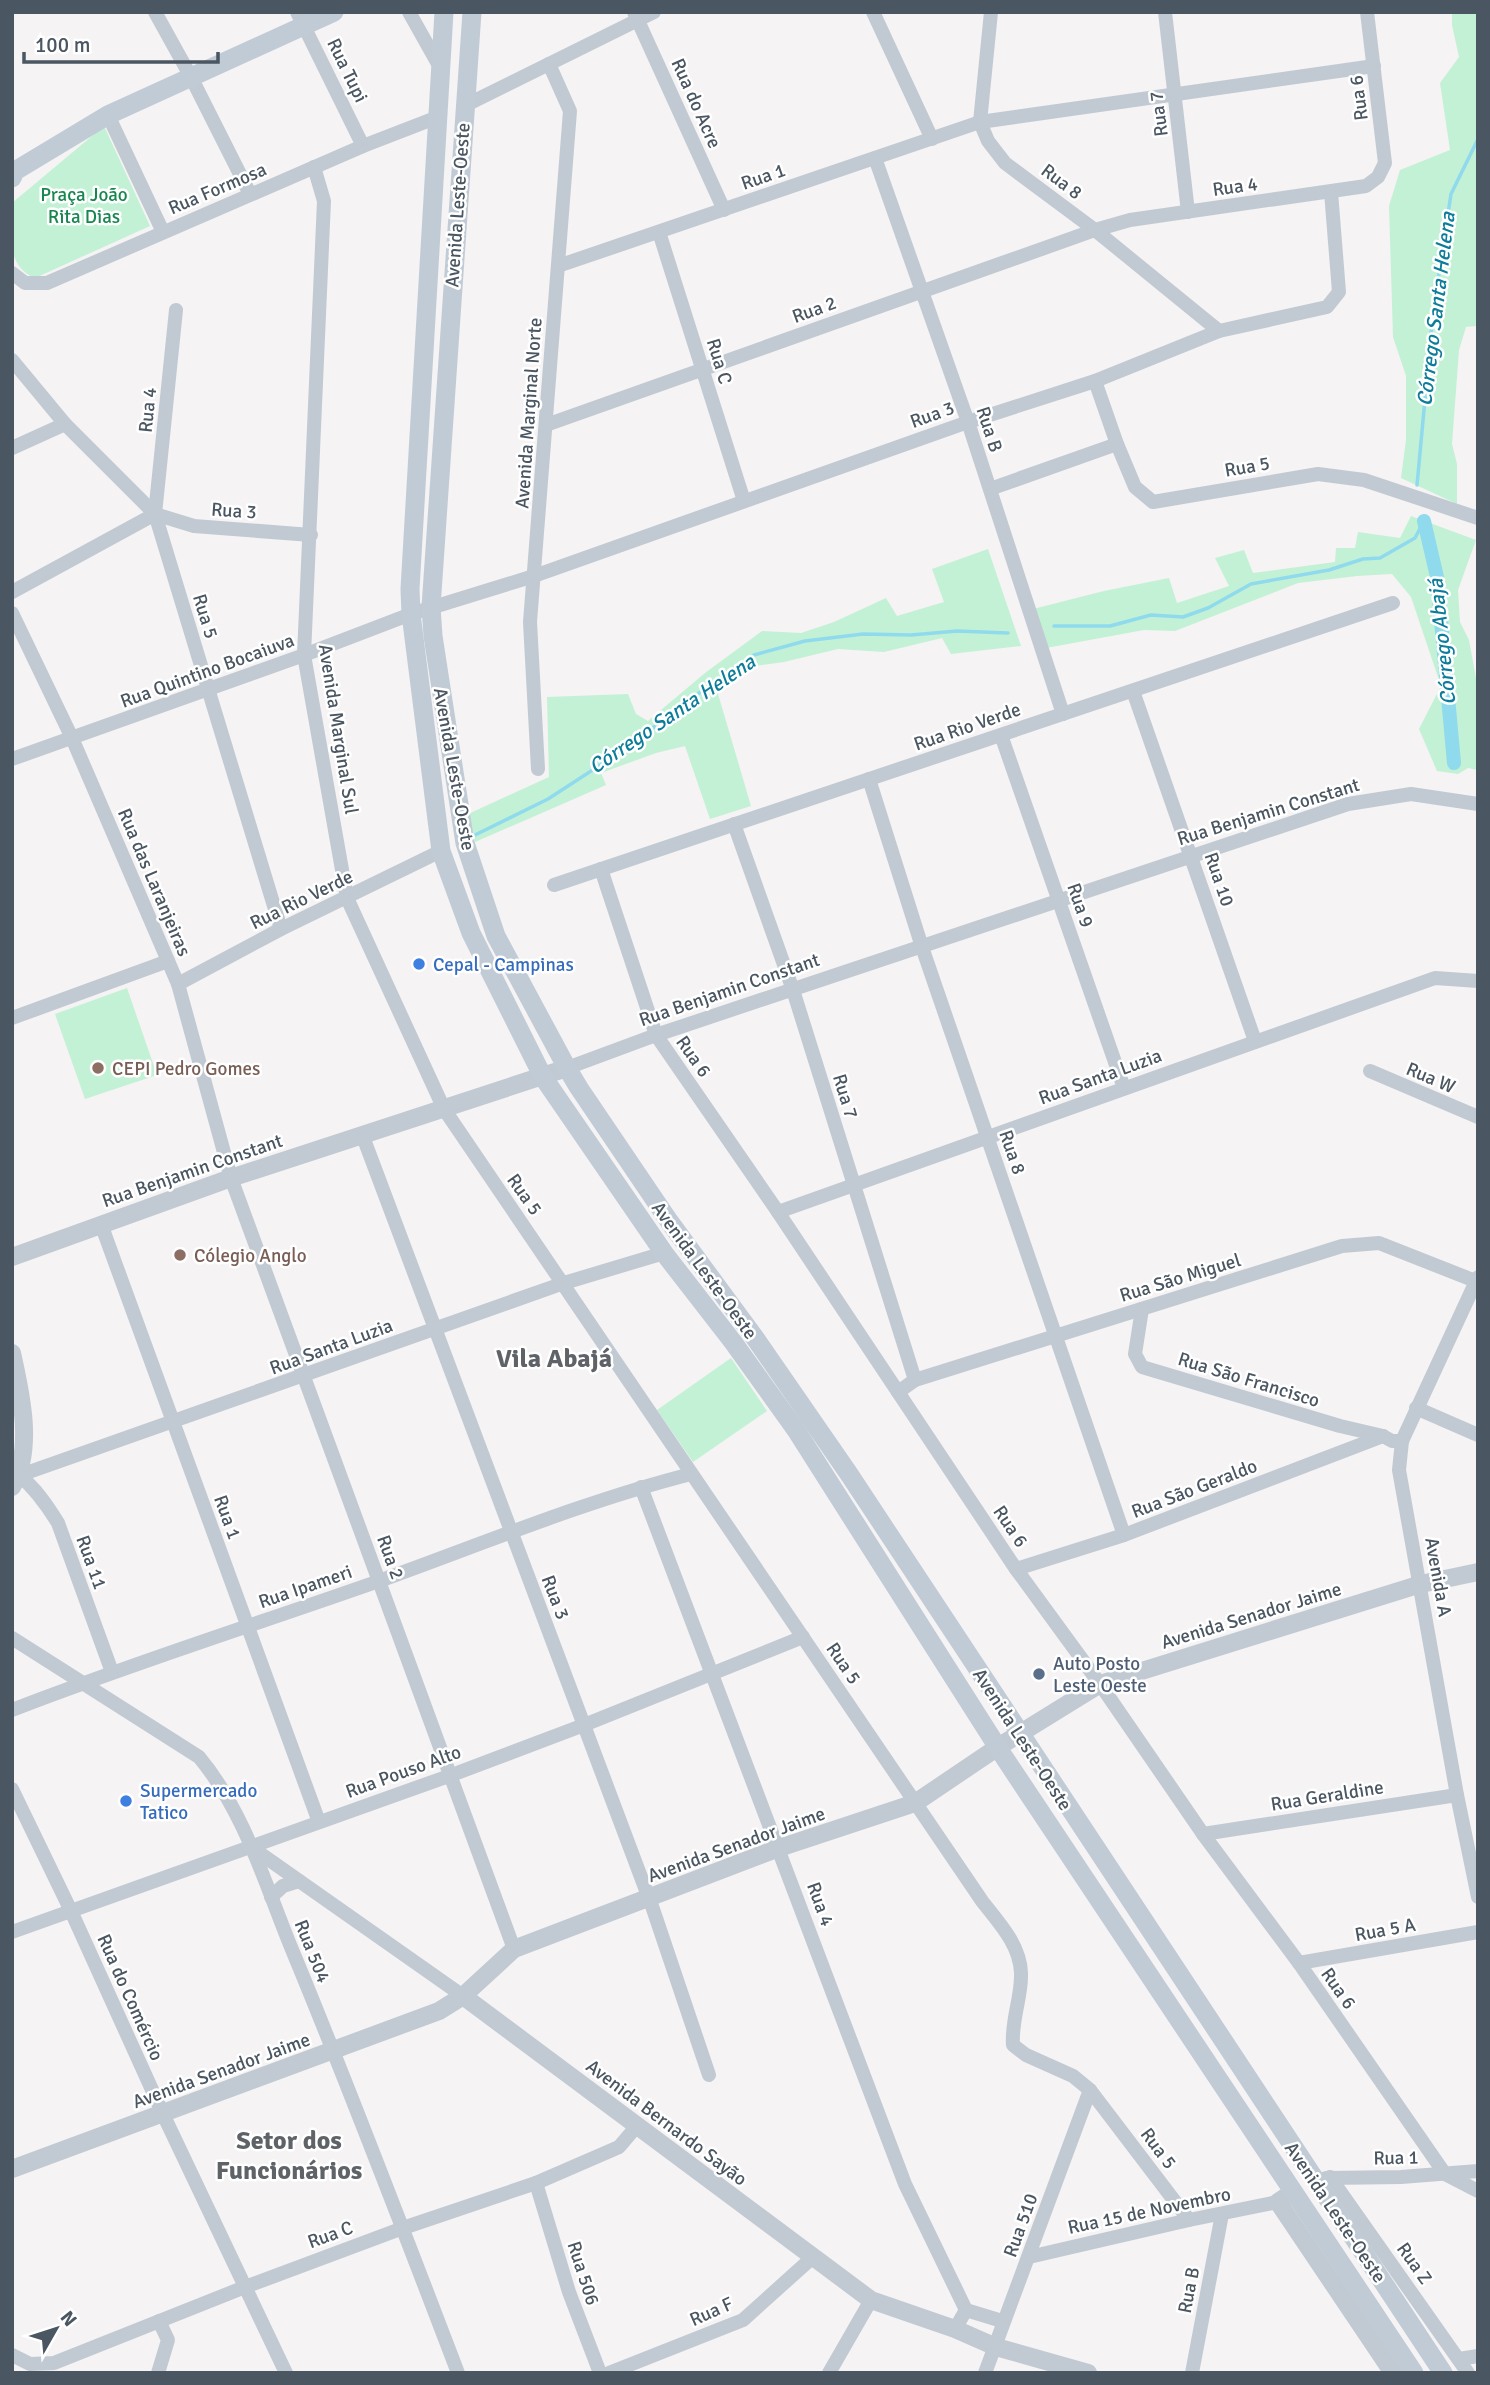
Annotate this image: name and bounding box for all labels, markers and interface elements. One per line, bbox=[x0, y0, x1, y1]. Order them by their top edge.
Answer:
scale bar bbox=[24, 21, 219, 65]
text: 100 m bbox=[35, 32, 90, 58]
street label: Rua Tupi bbox=[321, 34, 373, 107]
street label: Rua do Acre bbox=[666, 55, 727, 152]
street label: Rua 6 bbox=[1344, 74, 1374, 122]
street label: Rua 7 bbox=[1144, 90, 1174, 138]
street label: Avenida Leste-Oeste bbox=[440, 122, 476, 288]
street label: Rua Formosa bbox=[165, 157, 270, 220]
street label: Rua 1 bbox=[738, 158, 789, 196]
street label: Rua 8 bbox=[1036, 159, 1087, 205]
street label: Rua 4 bbox=[1211, 172, 1259, 202]
park label: Praça João Rita Dias bbox=[40, 183, 128, 229]
water label: Córrego Santa Helena bbox=[1411, 209, 1461, 407]
street label: Rua 2 bbox=[789, 291, 840, 329]
street label: Avenida Marginal Norte bbox=[510, 317, 548, 509]
street label: Rua C bbox=[701, 335, 737, 387]
street label: Rua 4 bbox=[134, 386, 162, 434]
street label: Rua 3 bbox=[907, 396, 958, 434]
street label: Rua B bbox=[970, 403, 1008, 455]
street label: Rua 5 bbox=[1223, 451, 1272, 483]
street label: Rua 3 bbox=[210, 497, 257, 525]
water label: Córrego Abajá bbox=[1422, 576, 1462, 706]
street label: Rua 5 bbox=[187, 591, 223, 642]
street label: Rua Quintino Bocaiuva bbox=[117, 628, 298, 714]
street label: Avenida Marginal Sul bbox=[313, 642, 363, 816]
water label: Córrego Santa Helena bbox=[584, 648, 761, 779]
street label: Avenida Leste-Oeste bbox=[428, 686, 480, 852]
street label: Rua Rio Verde bbox=[911, 697, 1024, 756]
street label: Rua Benjamin Constant bbox=[1174, 773, 1363, 851]
street label: Rua das Laranjeiras bbox=[112, 805, 196, 960]
street label: Rua 10 bbox=[1199, 849, 1239, 910]
street label: Rua Rio Verde bbox=[246, 865, 357, 935]
street label: Rua 9 bbox=[1061, 880, 1099, 931]
street label: Rua Benjamin Constant bbox=[636, 948, 823, 1032]
place label: Cepal - Campinas bbox=[433, 953, 574, 977]
marker: Cepal - Campinas bbox=[411, 956, 427, 972]
street label: Rua 6 bbox=[670, 1031, 716, 1082]
street label: Rua Santa Luzia bbox=[1035, 1044, 1165, 1110]
place label: CEPI Pedro Gomes bbox=[112, 1057, 260, 1081]
street label: Rua W bbox=[1402, 1057, 1459, 1099]
marker: CEPI Pedro Gomes bbox=[90, 1060, 106, 1076]
street label: Rua 7 bbox=[827, 1071, 863, 1122]
street label: Rua 8 bbox=[993, 1127, 1031, 1178]
street label: Rua Benjamin Constant bbox=[99, 1129, 286, 1213]
street label: Rua 5 bbox=[501, 1169, 547, 1220]
street label: Avenida Leste-Oeste bbox=[646, 1197, 762, 1344]
place label: Cólegio Anglo bbox=[194, 1244, 307, 1268]
marker: Cólegio Anglo bbox=[172, 1247, 188, 1263]
street label: Rua São Miguel bbox=[1117, 1248, 1244, 1308]
street label: Rua Santa Luzia bbox=[266, 1314, 396, 1380]
district label: Vila Abajá bbox=[496, 1343, 612, 1375]
street label: Rua São Francisco bbox=[1175, 1347, 1323, 1413]
street label: Rua São Geraldo bbox=[1128, 1454, 1261, 1524]
street label: Rua 1 bbox=[208, 1492, 246, 1543]
street label: Rua 6 bbox=[988, 1501, 1033, 1552]
street label: Rua 11 bbox=[70, 1532, 112, 1593]
street label: Rua 2 bbox=[371, 1532, 409, 1583]
street label: Avenida A bbox=[1419, 1536, 1457, 1619]
street label: Rua Ipameri bbox=[255, 1560, 355, 1614]
street label: Rua 3 bbox=[536, 1572, 574, 1623]
street label: Avenida Senador Jaime bbox=[1158, 1577, 1344, 1655]
street label: Rua 5 bbox=[821, 1638, 866, 1689]
place label: Auto Posto Leste Oeste bbox=[1053, 1652, 1147, 1698]
street label: Avenida Leste-Oeste bbox=[967, 1664, 1077, 1815]
marker: Auto Posto Leste Oeste bbox=[1031, 1666, 1047, 1682]
street label: Rua Pouso Alto bbox=[342, 1740, 464, 1804]
street label: Rua Geraldine bbox=[1269, 1775, 1385, 1817]
place label: Supermercado Tatico bbox=[140, 1779, 257, 1825]
marker: Supermercado Tatico bbox=[118, 1793, 134, 1809]
street label: Avenida Senador Jaime bbox=[644, 1802, 828, 1888]
street label: Rua 4 bbox=[801, 1879, 839, 1930]
street label: Rua 5 A bbox=[1353, 1913, 1418, 1947]
street label: Rua 504 bbox=[289, 1916, 336, 1986]
street label: Rua do Comércio bbox=[91, 1930, 169, 2065]
street label: Rua 6 bbox=[1315, 1963, 1361, 2014]
street label: Avenida Senador Jaime bbox=[129, 2028, 313, 2114]
street label: Avenida Bernardo Sayão bbox=[581, 2054, 752, 2191]
street label: Rua 5 bbox=[1135, 2123, 1181, 2174]
district label: Setor dos Funcionários bbox=[216, 2125, 362, 2187]
street label: Avenida Leste-Oeste bbox=[1279, 2138, 1391, 2288]
street label: Rua 1 bbox=[1373, 2146, 1419, 2170]
street label: Rua 15 de Novembro bbox=[1066, 2182, 1233, 2240]
street label: Rua 510 bbox=[998, 2190, 1043, 2260]
street label: Rua C bbox=[304, 2216, 356, 2254]
street label: Rua 506 bbox=[561, 2238, 605, 2308]
street label: Rua Z bbox=[1391, 2238, 1437, 2289]
street label: Rua B bbox=[1173, 2265, 1205, 2315]
street label: Rua F bbox=[686, 2292, 737, 2332]
north arrow bbox=[21, 2294, 91, 2364]
text: N bbox=[55, 2306, 82, 2332]

